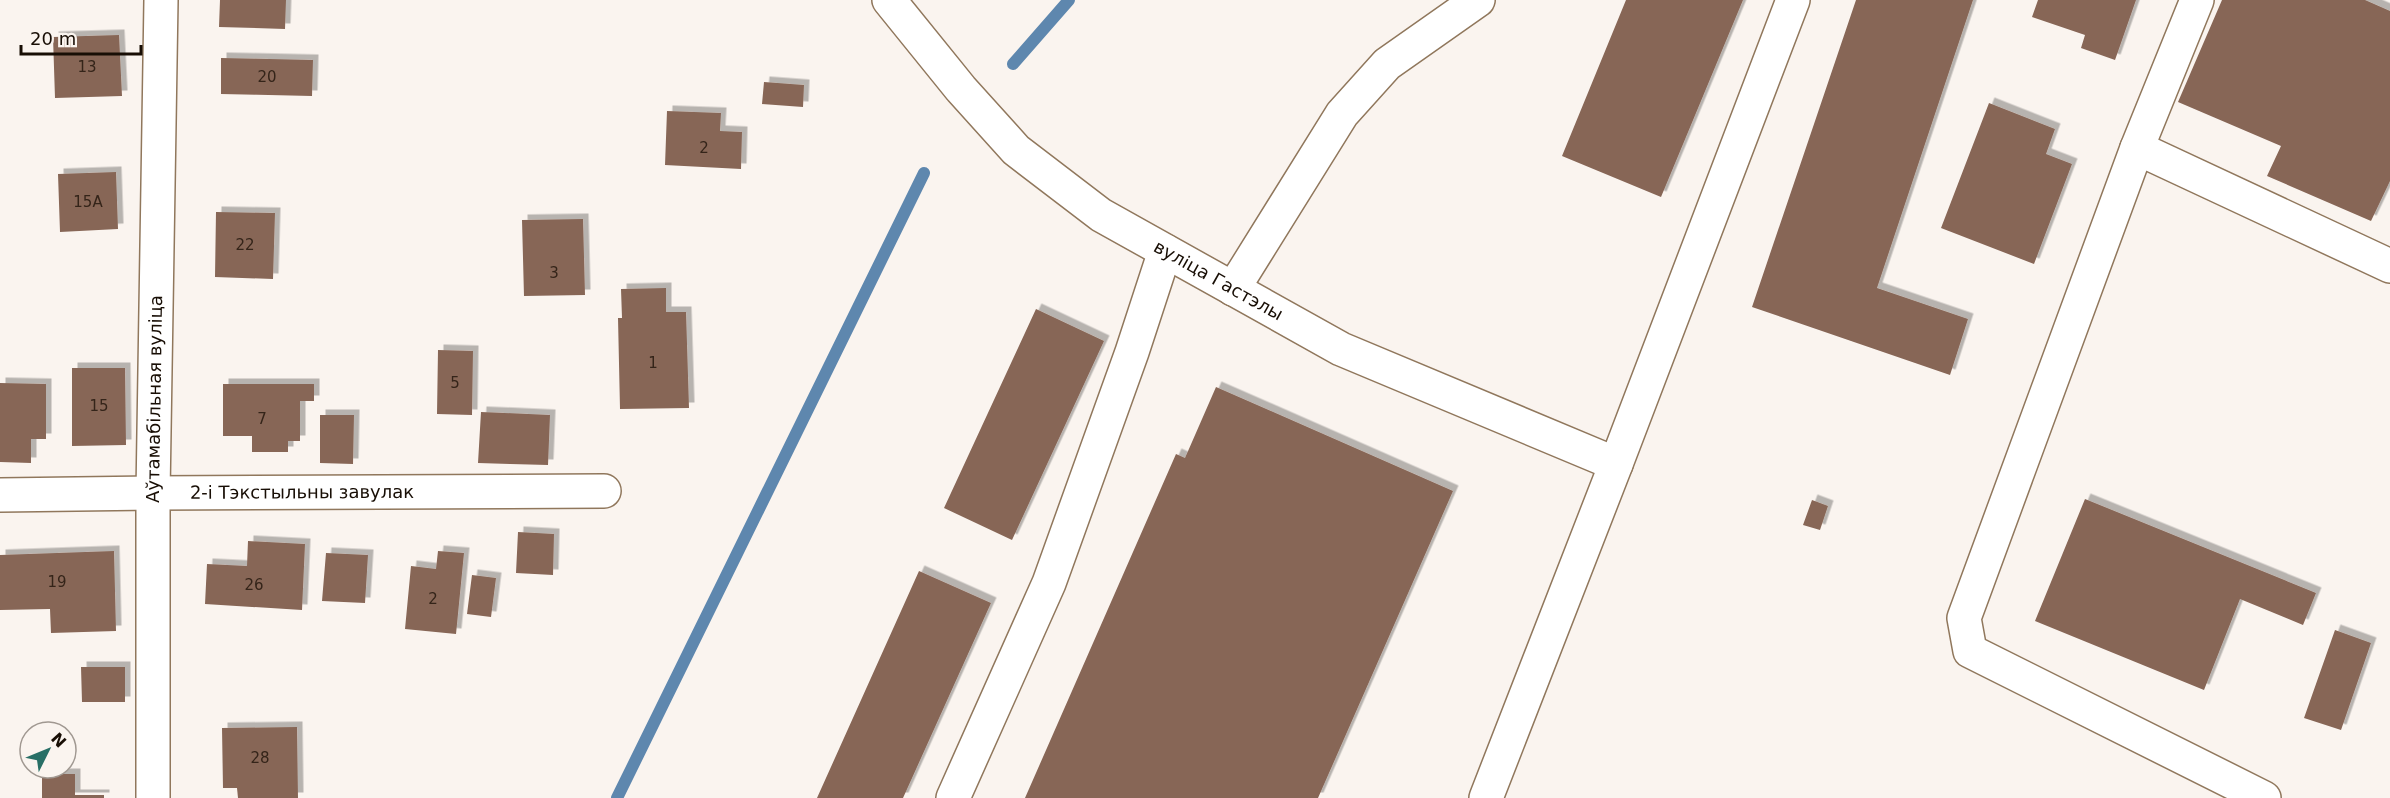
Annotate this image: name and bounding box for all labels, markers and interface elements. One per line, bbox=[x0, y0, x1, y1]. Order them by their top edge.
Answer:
scale bar bbox=[21, 18, 141, 56]
text: 20 m bbox=[30, 28, 76, 49]
house number: 13 bbox=[77, 58, 97, 76]
house number: 20 bbox=[257, 68, 277, 86]
house number: 2 bbox=[699, 139, 709, 157]
house number: 15А bbox=[73, 193, 103, 211]
house number: 22 bbox=[235, 236, 255, 254]
street label: вуліца Гастэлы bbox=[1150, 236, 1287, 325]
house number: 3 bbox=[549, 264, 559, 282]
street label: Аўтамабільная вуліца bbox=[142, 295, 166, 503]
house number: 1 bbox=[648, 354, 658, 372]
house number: 5 bbox=[450, 374, 460, 392]
house number: 15 bbox=[89, 397, 109, 415]
house number: 7 bbox=[257, 410, 267, 428]
street label: 2-і Тэкстыльны завулак bbox=[190, 481, 414, 503]
house number: 19 bbox=[47, 573, 67, 591]
house number: 26 bbox=[244, 576, 264, 594]
house number: 2 bbox=[428, 590, 438, 608]
north arrow bbox=[18, 720, 78, 780]
text: N bbox=[47, 729, 70, 751]
house number: 28 bbox=[250, 749, 270, 767]

